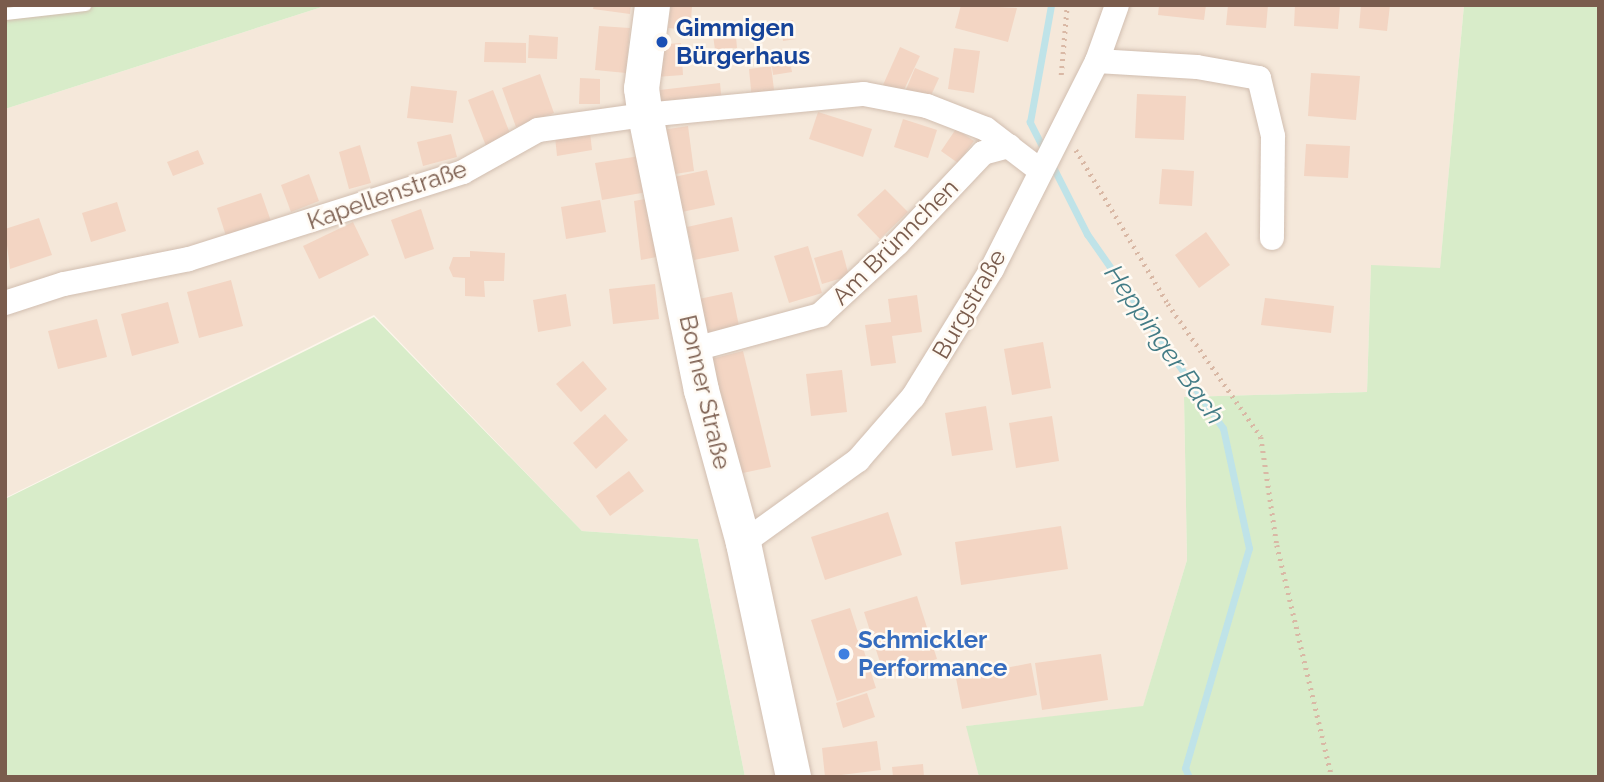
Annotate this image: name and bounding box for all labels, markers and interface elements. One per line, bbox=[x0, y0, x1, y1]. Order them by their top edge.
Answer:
place label: Gimmigen Bürgerhaus bbox=[676, 14, 810, 70]
marker: Gimmigen Bürgerhaus bbox=[654, 34, 670, 50]
street label: Kapellenstraße bbox=[303, 154, 471, 236]
street label: Am Brünnchen bbox=[826, 173, 964, 311]
street label: Burgstraße bbox=[926, 244, 1012, 364]
water label: Heppinger Bach bbox=[1097, 259, 1231, 431]
street label: Bonner Straße bbox=[673, 312, 737, 472]
place label: Schmickler Performance bbox=[858, 626, 1007, 682]
marker: Schmickler Performance bbox=[836, 646, 852, 662]

